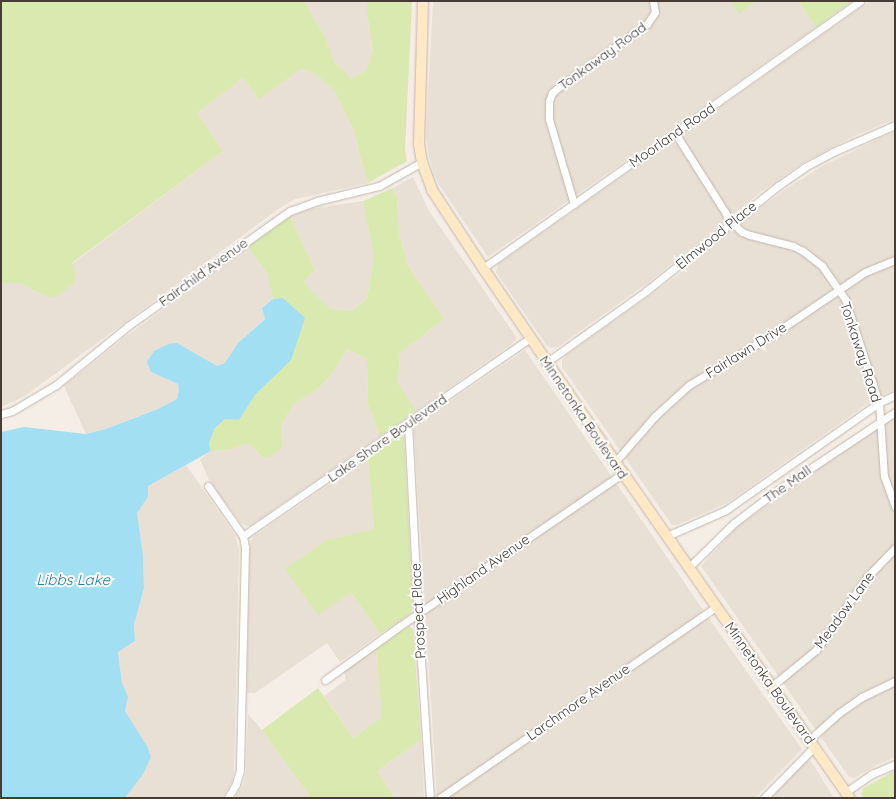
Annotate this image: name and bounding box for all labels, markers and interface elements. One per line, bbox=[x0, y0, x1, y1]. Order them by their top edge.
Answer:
street label: Tonkaway Road bbox=[555, 18, 649, 94]
street label: Moorland Road bbox=[626, 99, 718, 171]
street label: Elmwood Place bbox=[672, 197, 760, 273]
street label: Fairchild Avenue bbox=[155, 234, 251, 310]
street label: Tonkaway Road bbox=[837, 300, 885, 404]
street label: Fairlawn Drive bbox=[702, 318, 790, 382]
street label: Minnetonka Boulevard bbox=[536, 352, 632, 482]
street label: Lake Shore Boulevard bbox=[324, 390, 450, 486]
street label: The Mall bbox=[760, 461, 814, 507]
street label: Highland Avenue bbox=[433, 531, 533, 607]
street label: Prospect Place bbox=[407, 563, 429, 659]
street label: Meadow Lane bbox=[810, 568, 878, 652]
water label: Libbs Lake bbox=[36, 571, 110, 589]
street label: Minnetonka Boulevard bbox=[721, 619, 819, 747]
street label: Larchmore Avenue bbox=[523, 660, 633, 744]

